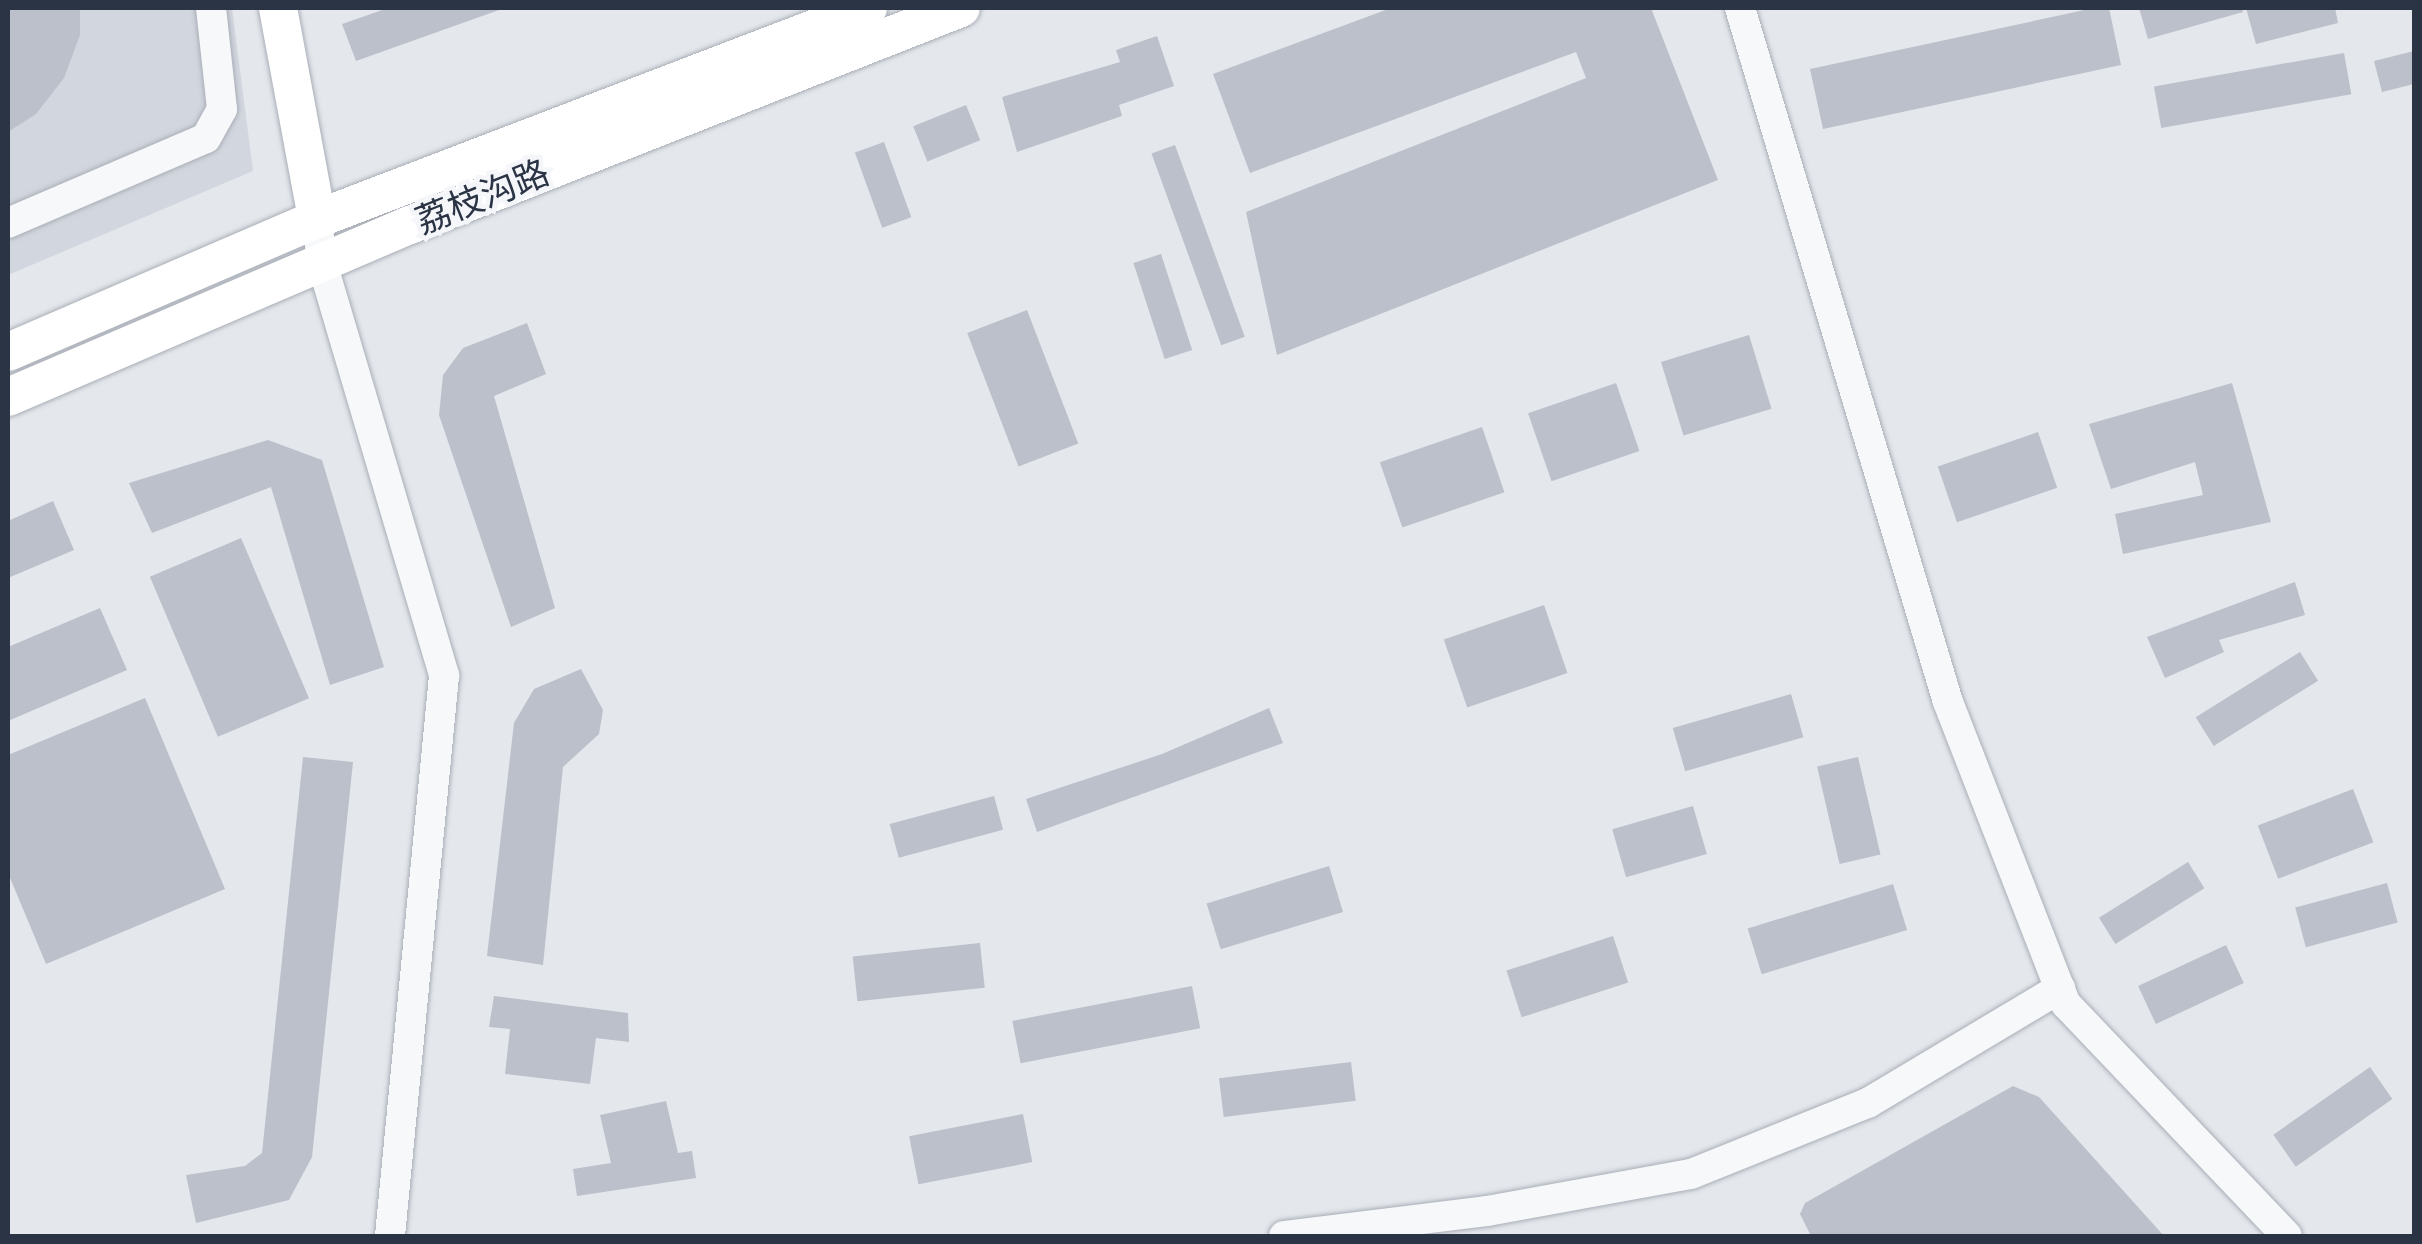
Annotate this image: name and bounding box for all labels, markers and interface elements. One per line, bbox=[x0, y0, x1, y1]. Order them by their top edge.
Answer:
street label: 荔枝沟路 bbox=[409, 150, 555, 242]

